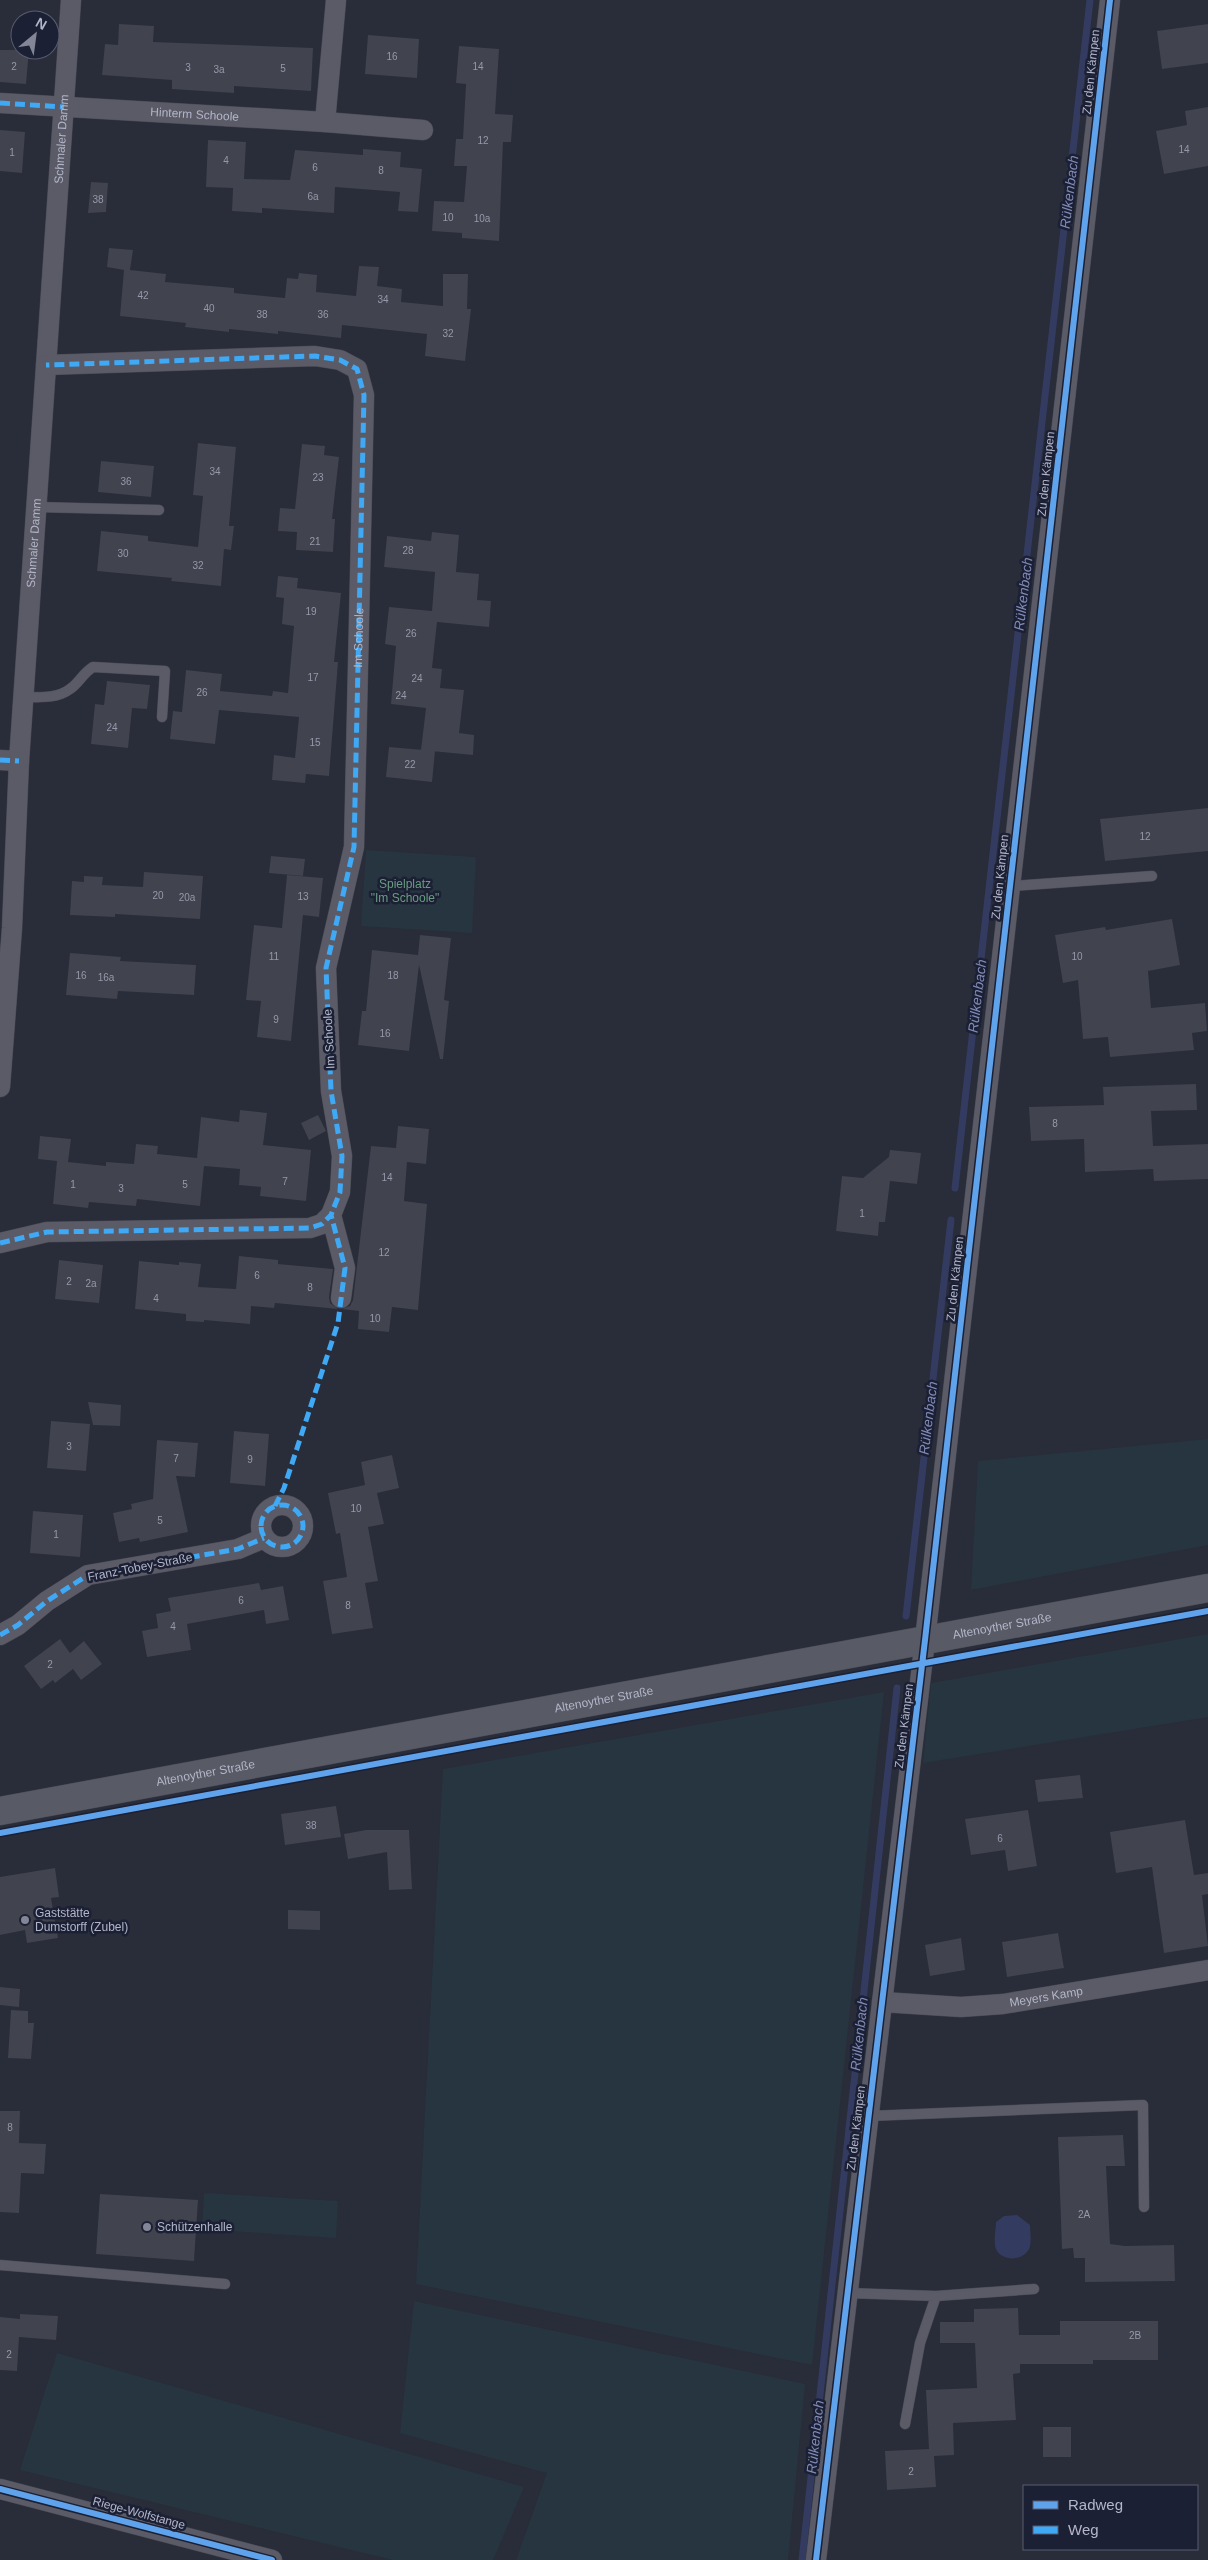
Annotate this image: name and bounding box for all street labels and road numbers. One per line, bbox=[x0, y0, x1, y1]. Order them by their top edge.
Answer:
street label: Zu den Kämpen bbox=[1080, 29, 1102, 115]
street label: Schmaler Damm bbox=[51, 94, 72, 184]
street label: Hinterm Schoole bbox=[150, 105, 240, 124]
street label: Zu den Kämpen bbox=[1035, 431, 1057, 517]
street label: Schmaler Damm bbox=[24, 498, 44, 588]
street label: Im Schoole bbox=[351, 607, 366, 668]
street label: Zu den Kämpen bbox=[989, 834, 1011, 920]
street label: Im Schoole bbox=[320, 1008, 338, 1069]
street label: Zu den Kämpen bbox=[944, 1236, 966, 1322]
street label: Franz-Tobey-Straße bbox=[86, 1550, 194, 1584]
street label: Altenoyther Straße bbox=[952, 1610, 1053, 1642]
street label: Altenoyther Straße bbox=[553, 1683, 655, 1716]
street label: Zu den Kämpen bbox=[892, 1683, 916, 1769]
street label: Altenoyther Straße bbox=[155, 1757, 256, 1789]
street label: Meyers Kamp bbox=[1008, 1984, 1084, 2010]
street label: Zu den Kämpen bbox=[844, 2085, 868, 2171]
street label: Riege-Wolfstange bbox=[91, 2494, 187, 2532]

